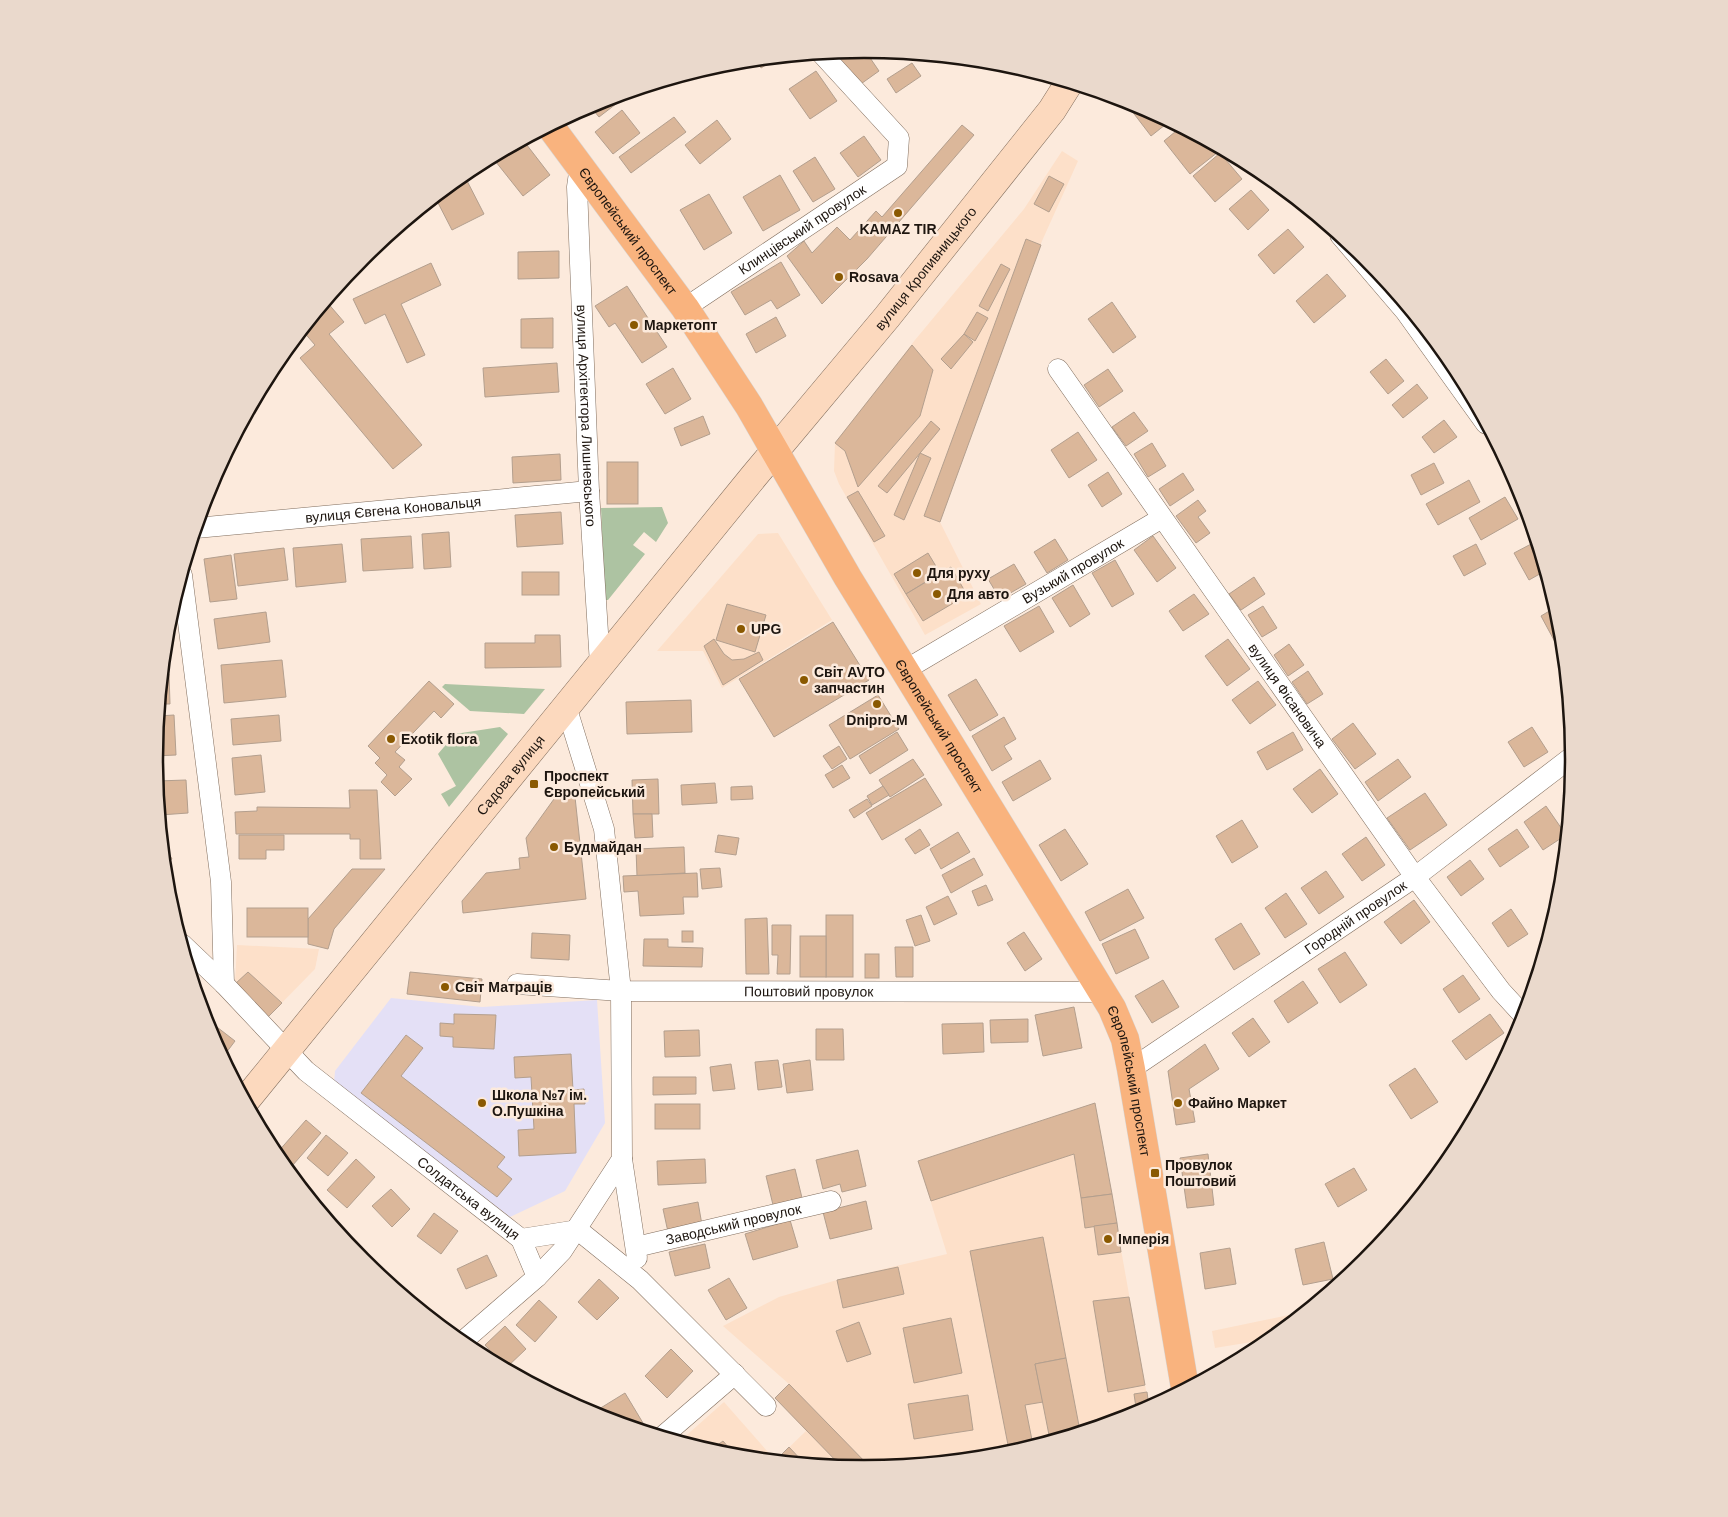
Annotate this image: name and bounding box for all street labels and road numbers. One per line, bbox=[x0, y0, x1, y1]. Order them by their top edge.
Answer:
street label: Європейський проспект bbox=[576, 164, 681, 299]
street label: Клинцівський провулок bbox=[736, 181, 869, 278]
street label: вулиця Кропивницького bbox=[871, 203, 980, 333]
street label: вулиця Архітектора Лишневського bbox=[574, 304, 599, 527]
street label: вулиця Євгена Коновальця bbox=[304, 493, 482, 526]
street label: Вузький провулок bbox=[1019, 534, 1127, 607]
street label: вулиця Фісановича bbox=[1245, 640, 1330, 751]
street label: Європейський проспект bbox=[892, 656, 987, 797]
street label: Садова вулиця bbox=[473, 732, 548, 818]
street label: Городній провулок bbox=[1301, 877, 1410, 957]
street label: Поштовий провулок bbox=[744, 983, 874, 1000]
street label: Європейський проспект bbox=[1104, 1003, 1154, 1158]
street label: Солдатська вулиця bbox=[414, 1153, 523, 1243]
street label: Заводський провулок bbox=[664, 1200, 803, 1248]

